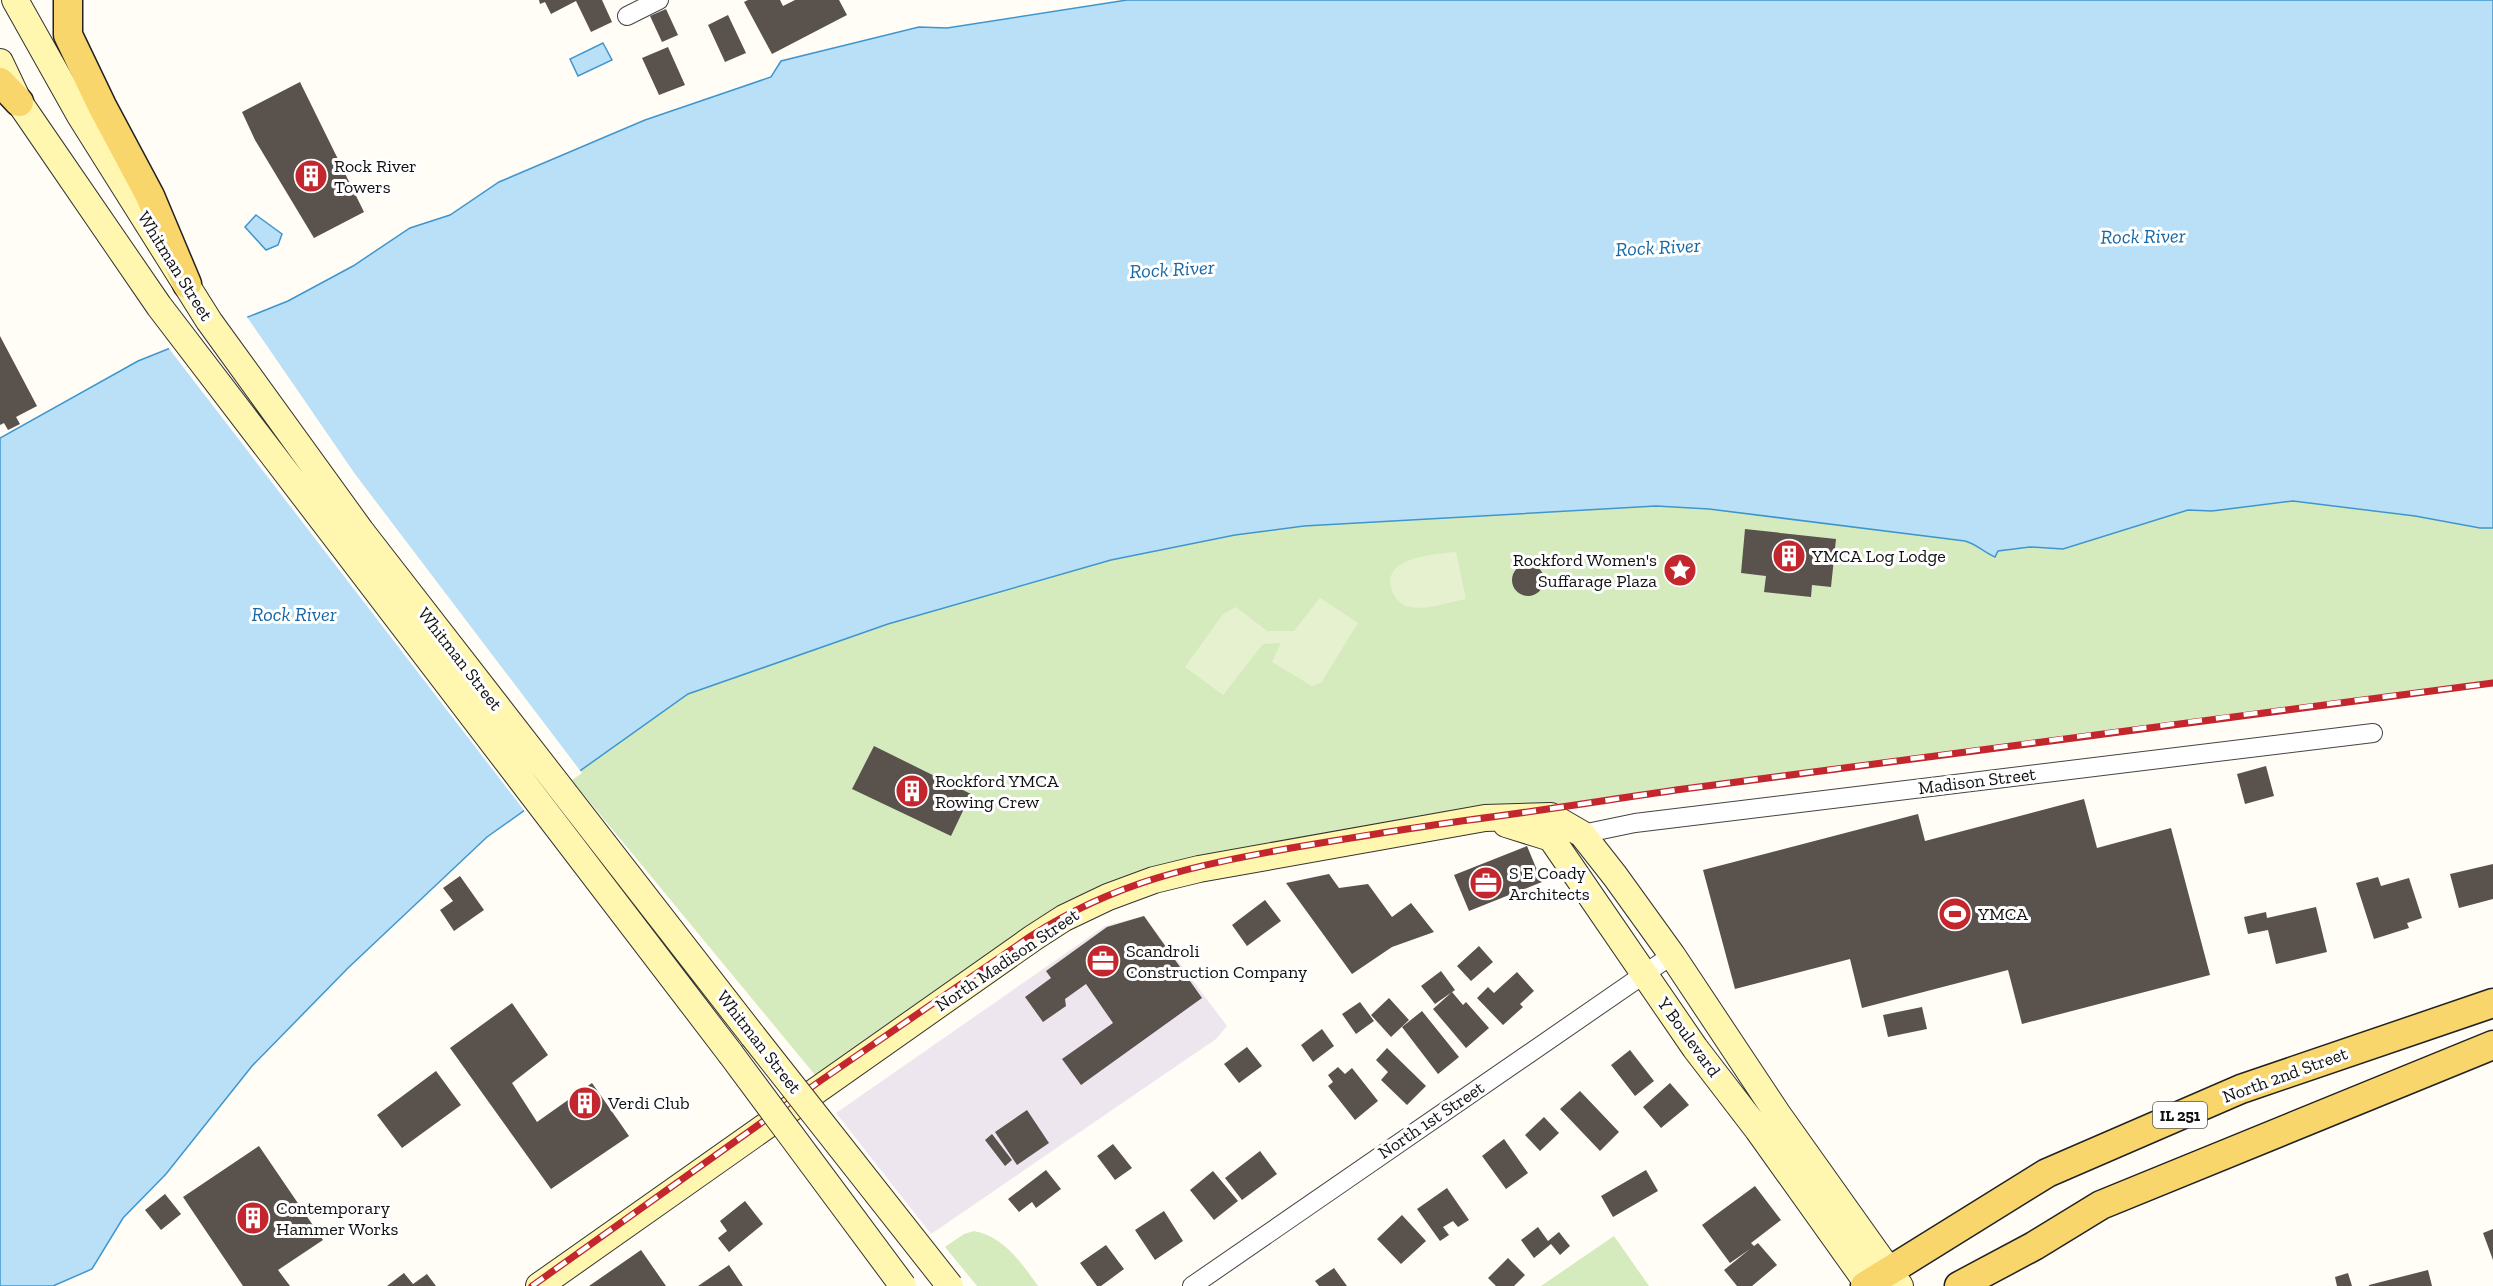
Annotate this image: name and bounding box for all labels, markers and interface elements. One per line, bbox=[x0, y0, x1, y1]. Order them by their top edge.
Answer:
place label: Rock River Towers bbox=[334, 155, 417, 198]
building icon: Rock River Towers bbox=[293, 158, 329, 194]
street label: Whitman Street bbox=[133, 207, 218, 325]
water label: Rock River bbox=[2100, 223, 2186, 249]
water label: Rock River bbox=[1615, 233, 1701, 261]
water label: Rock River bbox=[1129, 255, 1215, 283]
building icon: YMCA Log Lodge bbox=[1771, 538, 1807, 574]
place label: YMCA Log Lodge bbox=[1811, 545, 1946, 567]
place label: Rockford Women's Suffarage Plaza bbox=[1513, 549, 1657, 592]
place icon: Rockford Women's Suffarage Plaza bbox=[1662, 552, 1698, 588]
water label: Rock River bbox=[251, 602, 337, 626]
street label: Whitman Street bbox=[413, 603, 507, 715]
street label: Madison Street bbox=[1917, 763, 2037, 799]
place label: Rockford YMCA Rowing Crew bbox=[935, 770, 1059, 813]
building icon: Rockford YMCA Rowing Crew bbox=[894, 773, 930, 809]
place label: S E Coady Architects bbox=[1509, 862, 1590, 905]
office icon: S E Coady Architects bbox=[1468, 865, 1504, 901]
sports icon: YMCA bbox=[1937, 896, 1973, 932]
place label: YMCA bbox=[1977, 903, 2028, 925]
street label: North Madison Street bbox=[931, 904, 1083, 1016]
place label: Scandroli Construction Company bbox=[1126, 940, 1308, 983]
office icon: Scandroli Construction Company bbox=[1085, 943, 1121, 979]
street label: Whitman Street bbox=[712, 986, 806, 1098]
street label: Y Boulevard bbox=[1652, 992, 1725, 1081]
street label: North 2nd Street bbox=[2220, 1042, 2351, 1108]
street label: North 1st Street bbox=[1374, 1076, 1489, 1164]
building icon: Verdi Club bbox=[567, 1085, 603, 1121]
place label: Verdi Club bbox=[607, 1092, 690, 1114]
road number: IL 251 bbox=[2153, 1102, 2207, 1128]
place label: Contemporary Hammer Works bbox=[276, 1197, 398, 1240]
building icon: Contemporary Hammer Works bbox=[235, 1200, 271, 1236]

